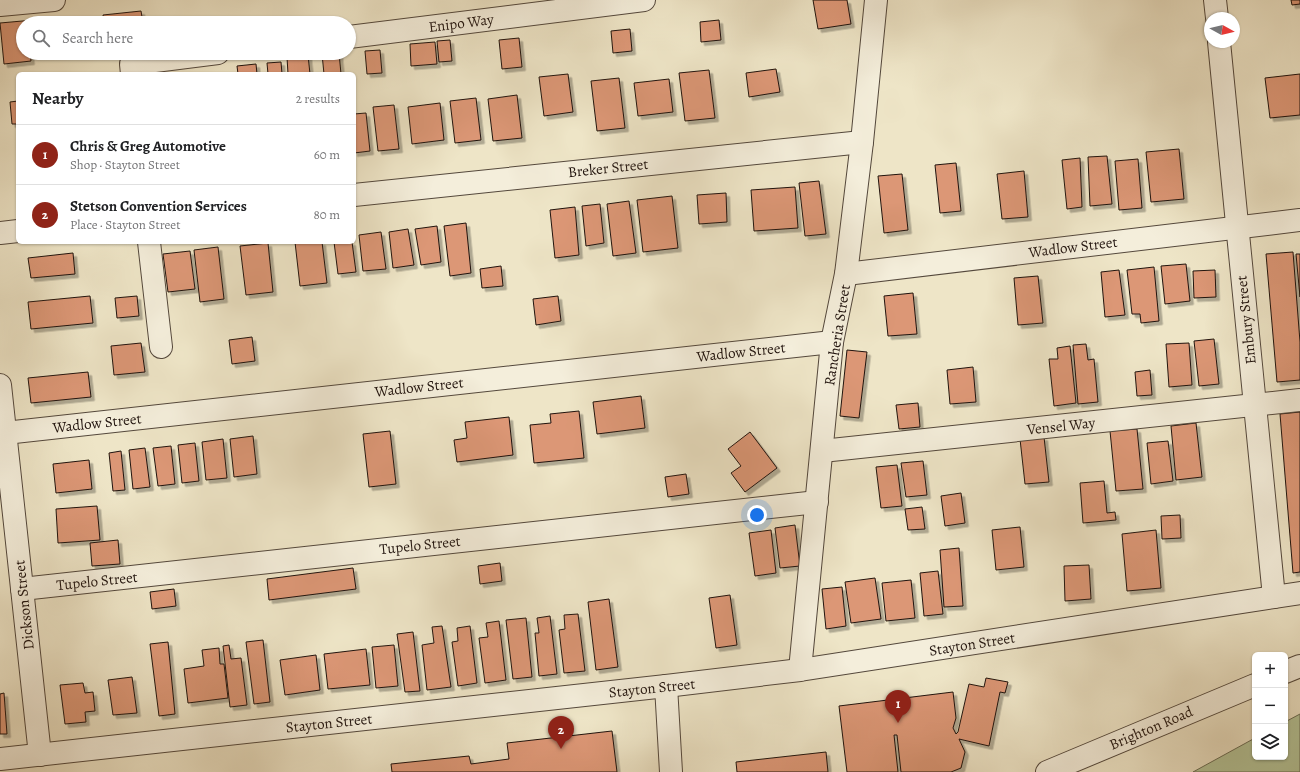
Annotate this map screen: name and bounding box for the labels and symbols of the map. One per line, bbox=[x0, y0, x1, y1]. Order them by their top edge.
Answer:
street label: Enipo Way bbox=[427, 9, 495, 37]
north arrow bbox=[1204, 12, 1240, 48]
street label: Breker Street bbox=[567, 154, 649, 182]
street label: Wadlow Street bbox=[1027, 232, 1119, 262]
street label: Embury Street bbox=[1231, 275, 1261, 365]
street label: Rancheria Street bbox=[819, 283, 855, 387]
street label: Wadlow Street bbox=[695, 337, 786, 367]
street label: Wadlow Street bbox=[373, 372, 464, 402]
street label: Wadlow Street bbox=[51, 408, 142, 438]
street label: Vensel Way bbox=[1025, 412, 1096, 440]
your location bbox=[747, 505, 767, 525]
street label: Tupelo Street bbox=[378, 531, 462, 559]
street label: Dickson Street bbox=[9, 559, 39, 651]
street label: Tupelo Street bbox=[55, 567, 139, 595]
street label: Stayton Street bbox=[928, 627, 1016, 661]
street label: Stayton Street bbox=[608, 674, 696, 702]
pin: 1 bbox=[885, 690, 911, 723]
street label: Brighton Road bbox=[1106, 701, 1197, 755]
street label: Stayton Street bbox=[285, 709, 373, 737]
pin: 2 bbox=[548, 716, 574, 749]

